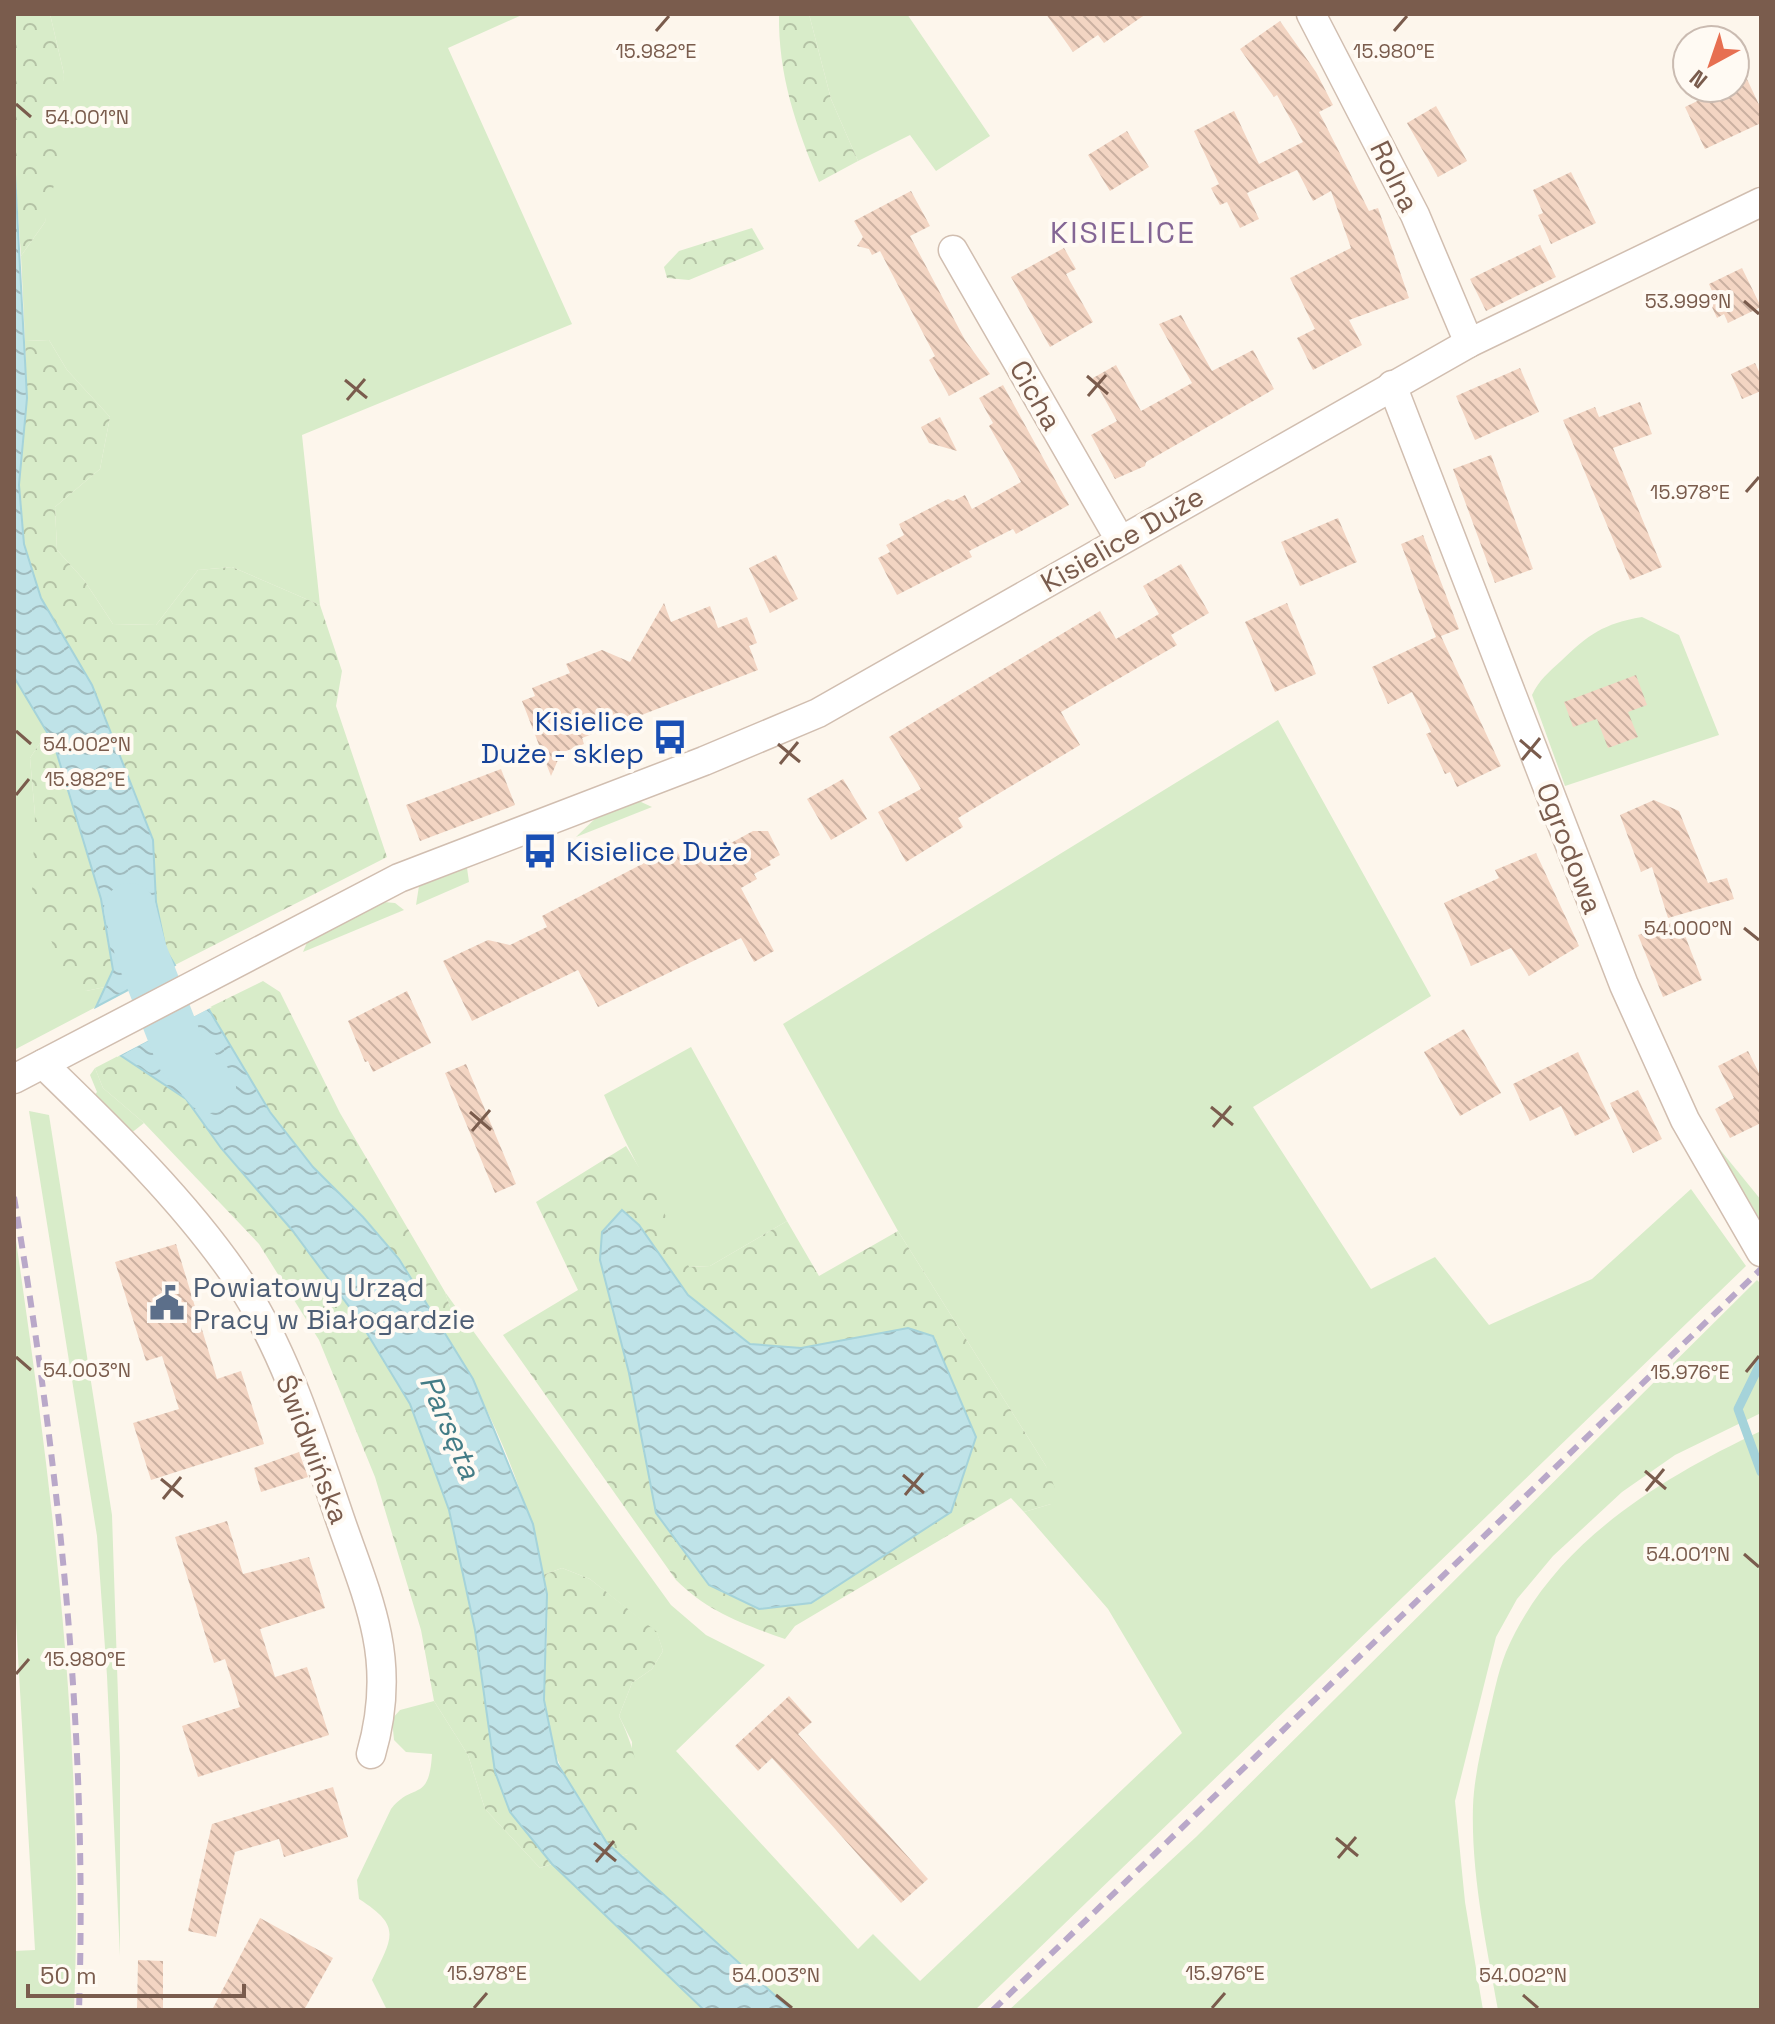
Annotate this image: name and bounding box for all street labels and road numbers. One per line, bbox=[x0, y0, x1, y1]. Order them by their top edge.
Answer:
street label: Rolna bbox=[1362, 134, 1428, 218]
street label: Cicha bbox=[1002, 354, 1070, 436]
street label: Kisielice Duże bbox=[1034, 478, 1210, 600]
street label: Ogrodowa bbox=[1529, 777, 1611, 919]
street label: Świdwińska bbox=[268, 1369, 358, 1529]

